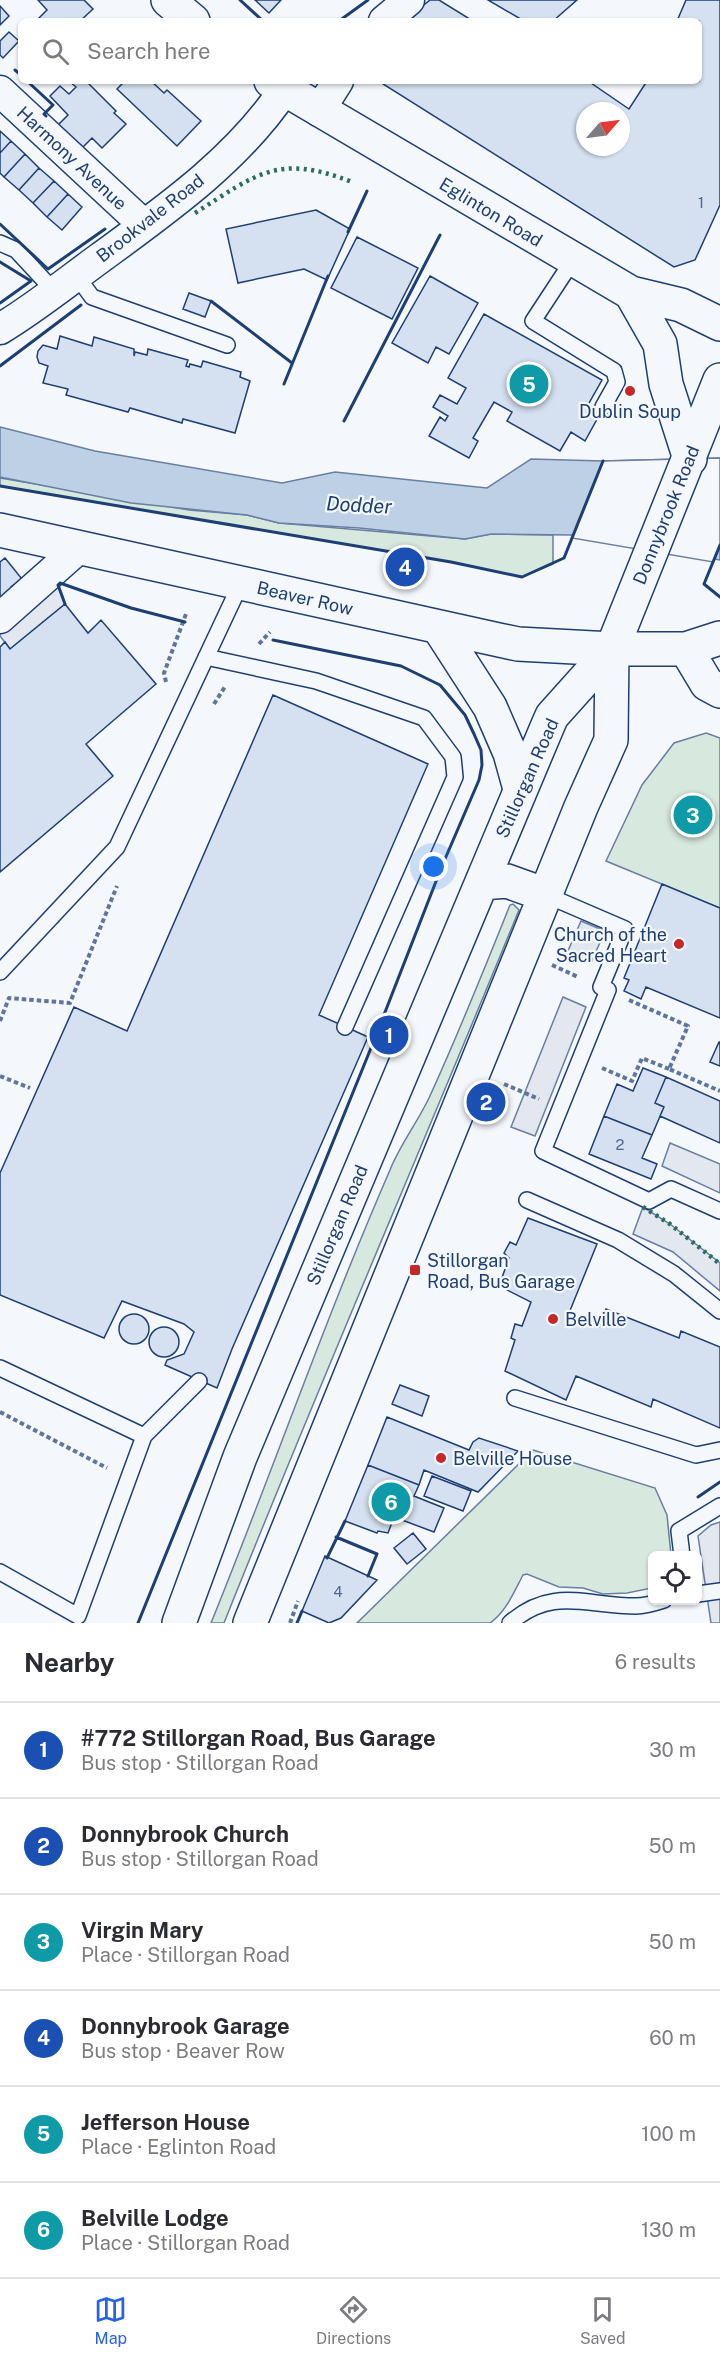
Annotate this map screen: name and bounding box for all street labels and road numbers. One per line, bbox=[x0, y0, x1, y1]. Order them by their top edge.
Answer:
street label: Harmony Avenue bbox=[13, 102, 131, 214]
street label: Brookvale Road bbox=[92, 170, 208, 266]
street label: Eglinton Road bbox=[436, 173, 546, 251]
street label: Donnybrook Road bbox=[629, 443, 703, 587]
street label: Beaver Row bbox=[255, 577, 355, 619]
street label: Stillorgan Road bbox=[491, 715, 563, 841]
street label: Stillorgan Road bbox=[302, 1162, 372, 1288]

